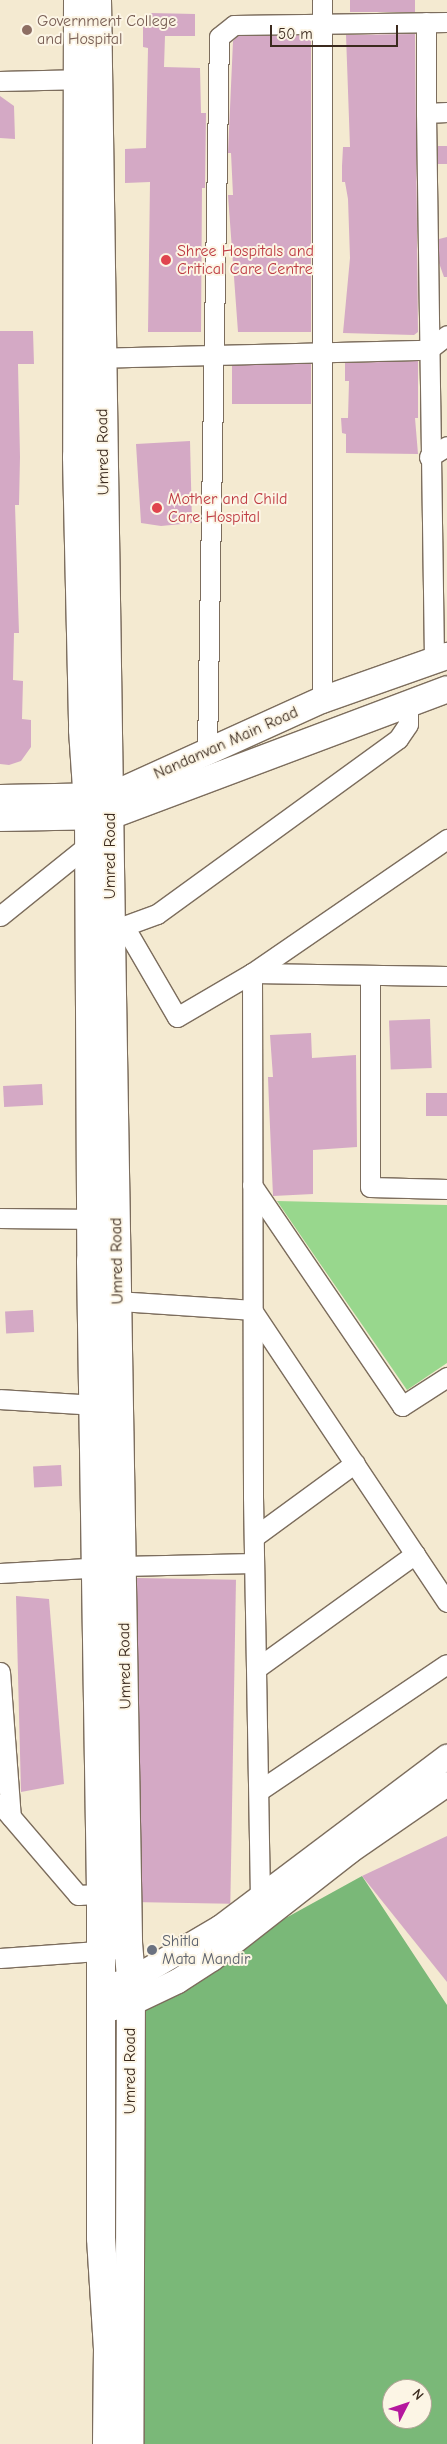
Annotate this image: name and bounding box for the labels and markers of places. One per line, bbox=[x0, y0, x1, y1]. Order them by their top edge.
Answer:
place label: Government College and Hospital bbox=[37, 11, 176, 49]
marker: Government College and Hospital bbox=[21, 24, 33, 36]
place label: Shree Hospitals and Critical Care Centre bbox=[177, 241, 314, 279]
marker: Shree Hospitals and Critical Care Centre bbox=[159, 253, 173, 267]
place label: Mother and Child Care Hospital bbox=[168, 489, 288, 527]
marker: Mother and Child Care Hospital bbox=[150, 501, 164, 515]
place label: Shitla Mata Mandir bbox=[162, 1931, 250, 1969]
marker: Shitla Mata Mandir bbox=[146, 1944, 158, 1956]

